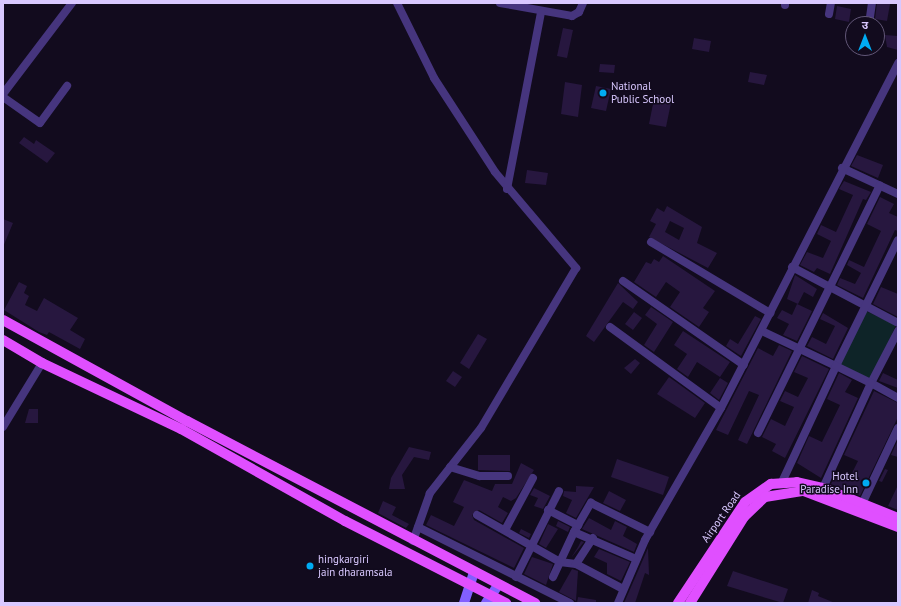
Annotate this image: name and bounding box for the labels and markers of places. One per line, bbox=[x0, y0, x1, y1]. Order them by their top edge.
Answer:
place label: National Public School bbox=[611, 80, 675, 106]
marker: National Public School bbox=[598, 88, 608, 98]
place label: Hotel Paradise Inn bbox=[800, 470, 858, 496]
marker: Hotel Paradise Inn bbox=[861, 478, 871, 488]
place label: hingkargiri jain dharamsala bbox=[318, 553, 393, 579]
marker: hingkargiri jain dharamsala bbox=[305, 561, 315, 571]

